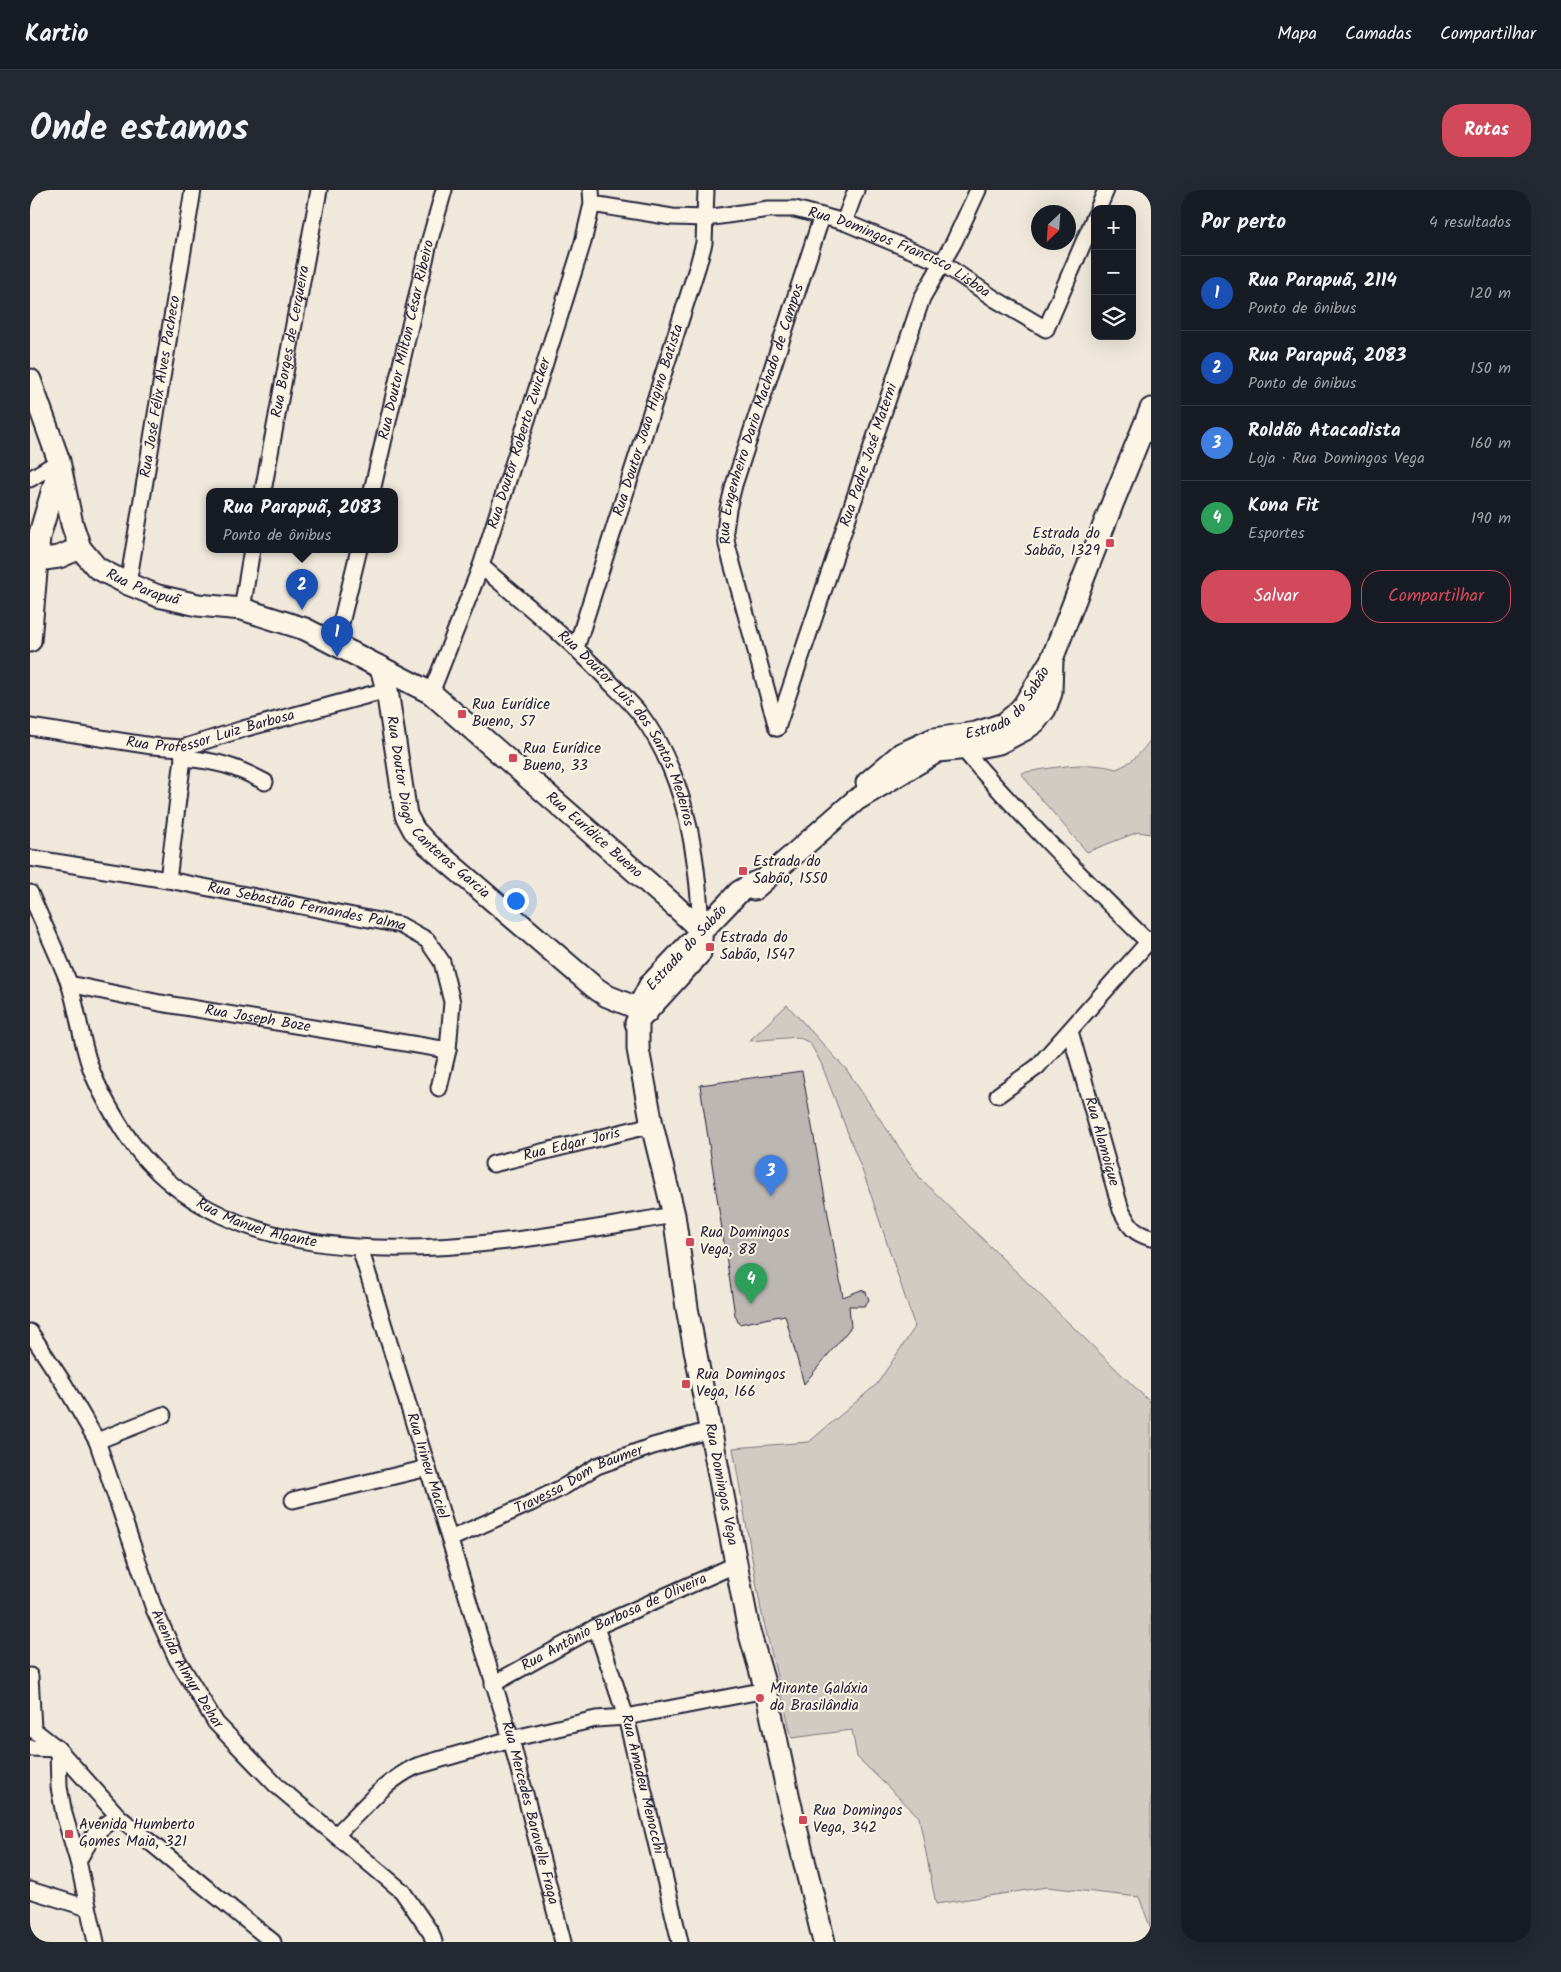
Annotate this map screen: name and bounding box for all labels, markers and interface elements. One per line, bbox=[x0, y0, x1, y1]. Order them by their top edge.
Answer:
text: Kartio bbox=[25, 15, 88, 54]
text: Mapa bbox=[1277, 20, 1317, 49]
text: Camadas bbox=[1345, 20, 1412, 49]
text: Compartilhar bbox=[1440, 20, 1536, 49]
text: Onde estamos bbox=[30, 102, 249, 158]
button: Rotas bbox=[1442, 104, 1531, 157]
street label: Rua Domingos Francisco Lisboa bbox=[805, 201, 995, 304]
north arrow bbox=[1031, 205, 1076, 250]
map controls bbox=[1091, 205, 1136, 340]
button: + bbox=[1091, 205, 1136, 250]
text: Por perto bbox=[1201, 206, 1286, 239]
text: 4 resultados bbox=[1429, 210, 1511, 235]
street label: Rua Doutor Milton César Ribeiro bbox=[372, 237, 441, 442]
button: − bbox=[1091, 250, 1136, 295]
street label: Rua Borges de Cerqueira bbox=[265, 263, 317, 420]
text: Rua Parapuã, 2114 bbox=[1248, 266, 1397, 296]
street label: Rua Engenheiro Dario Machado de Campos bbox=[713, 280, 811, 546]
text: 1 bbox=[1215, 281, 1219, 306]
text: 120 m bbox=[1470, 281, 1511, 306]
street label: Rua José Félix Alves Pacheco bbox=[134, 293, 187, 480]
button: layers bbox=[1091, 295, 1136, 340]
text: Ponto de ônibus bbox=[1248, 296, 1356, 321]
street label: Rua Doutor João Higino Batista bbox=[607, 321, 690, 519]
text: Rua Parapuã, 2083 bbox=[1248, 341, 1406, 371]
street label: Rua Doutor Roberto Zwicker bbox=[481, 354, 558, 532]
text: 2 bbox=[1212, 356, 1222, 381]
text: 150 m bbox=[1470, 356, 1511, 381]
text: Ponto de ônibus bbox=[1248, 371, 1356, 396]
street label: Rua Padre José Materni bbox=[834, 379, 905, 530]
text: Roldão Atacadista bbox=[1248, 416, 1401, 446]
text: 3 bbox=[1213, 431, 1221, 456]
text: 160 m bbox=[1470, 431, 1511, 456]
text: Loja · Rua Domingos Vega bbox=[1248, 446, 1425, 471]
popup bbox=[206, 488, 398, 553]
text: Kona Fit bbox=[1248, 491, 1319, 521]
text: Rua Parapuã, 2083 bbox=[223, 493, 381, 523]
text: 4 bbox=[1213, 506, 1221, 531]
text: 190 m bbox=[1471, 506, 1511, 531]
text: Esportes bbox=[1248, 521, 1305, 546]
place label: Estrada do Sabão, 1329 bbox=[1025, 522, 1101, 563]
text: Ponto de ônibus bbox=[223, 523, 331, 548]
marker: Estrada do Sabão, 1329 bbox=[1104, 537, 1116, 549]
street label: Rua Parapuã bbox=[101, 562, 184, 613]
pin: 2 bbox=[286, 569, 318, 610]
button: Salvar bbox=[1201, 570, 1351, 623]
button: Compartilhar bbox=[1361, 570, 1511, 623]
pin: 1 bbox=[321, 616, 353, 657]
street label: Rua Doutor Luis dos Santos Medeiros bbox=[551, 625, 701, 829]
street label: Estrada do Sabão bbox=[964, 662, 1057, 746]
place label: Rua Eurídice Bueno, 57 bbox=[472, 693, 550, 734]
street label: Rua Professor Luiz Barbosa bbox=[124, 704, 297, 760]
marker: Rua Eurídice Bueno, 57 bbox=[456, 708, 468, 720]
street label: Rua Doutor Diogo Canteras Garcia bbox=[379, 714, 495, 905]
place label: Rua Eurídice Bueno, 33 bbox=[523, 737, 601, 778]
marker: Rua Eurídice Bueno, 33 bbox=[507, 752, 519, 764]
street label: Rua Eurídice Bueno bbox=[540, 786, 648, 885]
place label: Estrada do Sabão, 1550 bbox=[753, 850, 828, 891]
marker: Estrada do Sabão, 1550 bbox=[737, 865, 749, 877]
street label: Rua Sebastião Fernandes Palma bbox=[205, 876, 411, 938]
your location bbox=[503, 888, 529, 914]
street label: Estrada do Sabão bbox=[641, 899, 734, 997]
place label: Estrada do Sabão, 1547 bbox=[720, 926, 795, 967]
marker: Estrada do Sabão, 1547 bbox=[704, 941, 716, 953]
street label: Rua Joseph Boze bbox=[203, 998, 313, 1039]
street label: Rua Alamoique bbox=[1077, 1094, 1126, 1190]
street label: Rua Edgar Joris bbox=[521, 1121, 623, 1168]
pin: 3 bbox=[755, 1155, 787, 1196]
street label: Rua Manuel Algante bbox=[191, 1192, 319, 1255]
place label: Rua Domingos Vega, 88 bbox=[700, 1221, 790, 1262]
marker: Rua Domingos Vega, 88 bbox=[684, 1236, 696, 1248]
pin: 4 bbox=[735, 1263, 767, 1304]
place label: Rua Domingos Vega, 166 bbox=[696, 1363, 786, 1404]
marker: Rua Domingos Vega, 166 bbox=[680, 1378, 692, 1390]
street label: Rua Irineu Maciel bbox=[399, 1410, 455, 1522]
street label: Rua Domingos Vega bbox=[697, 1421, 744, 1548]
street label: Travessa Dom Baumer bbox=[510, 1438, 647, 1521]
street label: Rua Antônio Barbosa de Oliveira bbox=[517, 1567, 711, 1678]
street label: Avenida Almyr Dehar bbox=[144, 1606, 229, 1736]
place label: Mirante Galáxia da Brasilândia bbox=[770, 1677, 868, 1718]
marker: Mirante Galáxia da Brasilândia bbox=[754, 1692, 766, 1704]
street label: Rua Amadeu Menocchi bbox=[614, 1712, 671, 1858]
street label: Rua Mercedes Baravelle Fraga bbox=[494, 1718, 565, 1907]
place label: Rua Domingos Vega, 342 bbox=[813, 1799, 903, 1840]
place label: Avenida Humberto Gomes Maia, 321 bbox=[79, 1813, 195, 1854]
marker: Rua Domingos Vega, 342 bbox=[797, 1814, 809, 1826]
marker: Avenida Humberto Gomes Maia, 321 bbox=[63, 1828, 75, 1840]

